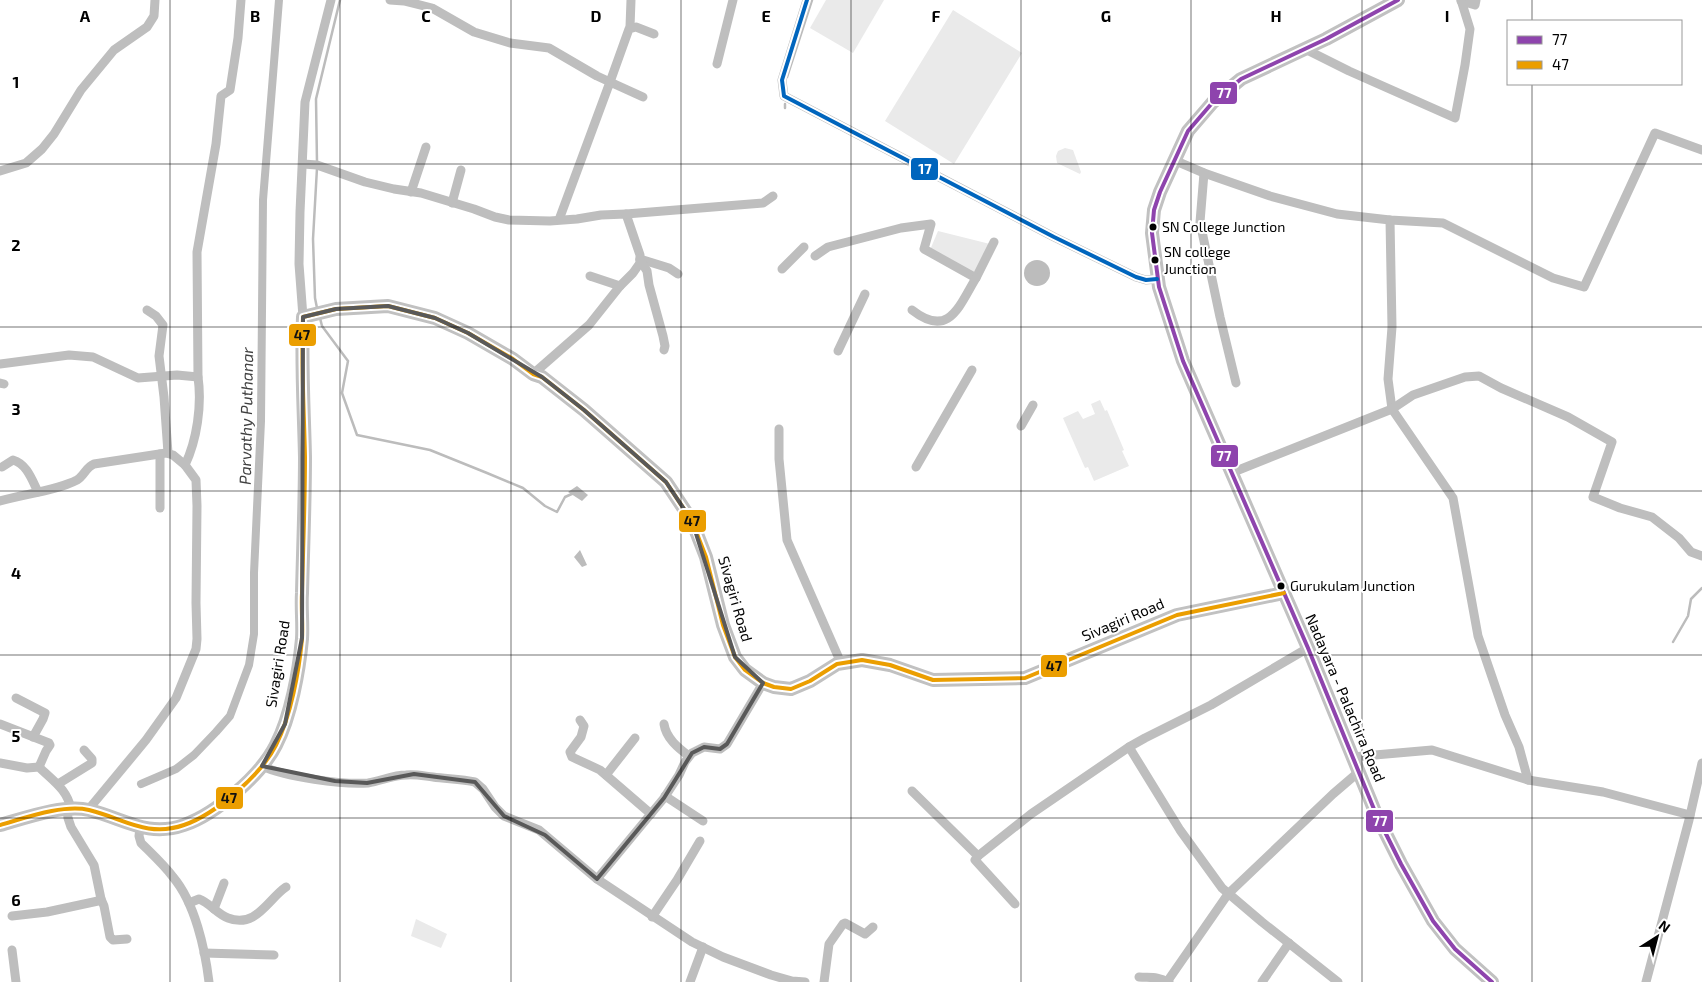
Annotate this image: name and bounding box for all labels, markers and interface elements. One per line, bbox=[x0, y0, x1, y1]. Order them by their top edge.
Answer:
text: A bbox=[80, 6, 91, 25]
text: B bbox=[250, 6, 260, 25]
text: C bbox=[421, 6, 431, 25]
text: D bbox=[591, 6, 602, 25]
text: E bbox=[761, 6, 771, 25]
text: F bbox=[932, 6, 941, 25]
text: G bbox=[1101, 6, 1111, 25]
text: H bbox=[1270, 6, 1282, 25]
text: I bbox=[1445, 6, 1449, 25]
legend bbox=[1507, 20, 1682, 85]
text: 77 bbox=[1552, 30, 1568, 48]
text: 47 bbox=[1552, 55, 1569, 73]
text: 1 bbox=[13, 72, 19, 91]
line badge: 77 bbox=[1209, 81, 1238, 105]
text: 77 bbox=[1217, 84, 1232, 101]
line badge: 17 bbox=[910, 157, 939, 181]
text: 17 bbox=[918, 160, 932, 177]
place label: SN College Junction bbox=[1162, 218, 1285, 235]
marker: SN College Junction bbox=[1148, 222, 1158, 232]
text: 2 bbox=[11, 235, 21, 254]
place label: SN college Junction bbox=[1164, 243, 1231, 277]
marker: SN college Junction bbox=[1150, 255, 1160, 265]
line badge: 47 bbox=[288, 323, 317, 347]
text: 47 bbox=[294, 326, 311, 343]
water label: Parvathy Puthanar bbox=[235, 346, 257, 485]
text: 3 bbox=[11, 399, 21, 418]
line badge: 77 bbox=[1210, 444, 1239, 468]
text: 77 bbox=[1217, 447, 1232, 464]
line badge: 47 bbox=[678, 509, 707, 533]
text: 47 bbox=[684, 512, 701, 529]
street label: Sivagiri Road bbox=[715, 554, 757, 643]
text: 4 bbox=[11, 563, 21, 582]
place label: Gurukulam Junction bbox=[1290, 577, 1415, 594]
marker: Gurukulam Junction bbox=[1276, 581, 1286, 591]
street label: Sivagiri Road bbox=[1079, 594, 1167, 645]
street label: Nadayara - Palachira Road bbox=[1302, 611, 1390, 784]
street label: Sivagiri Road bbox=[261, 619, 293, 709]
line badge: 47 bbox=[1040, 654, 1068, 678]
text: 47 bbox=[1046, 657, 1063, 674]
text: 5 bbox=[12, 726, 21, 745]
line badge: 47 bbox=[215, 786, 244, 810]
text: 47 bbox=[221, 789, 238, 806]
line badge: 77 bbox=[1365, 809, 1394, 833]
text: 77 bbox=[1373, 812, 1388, 829]
text: 6 bbox=[11, 890, 21, 909]
north arrow bbox=[1632, 912, 1682, 962]
text: N bbox=[1656, 916, 1674, 936]

